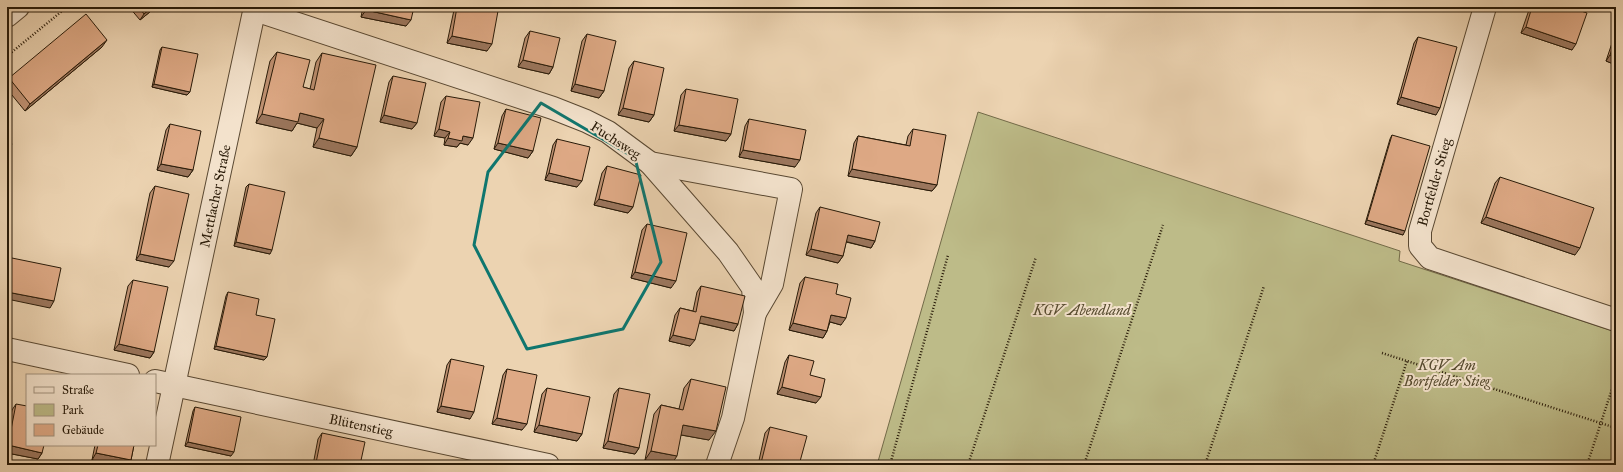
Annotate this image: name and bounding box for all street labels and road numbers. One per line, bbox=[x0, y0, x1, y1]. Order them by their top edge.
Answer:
street label: Fuchsweg bbox=[587, 118, 645, 163]
street label: Bortfelder Stieg bbox=[1414, 136, 1455, 228]
street label: Mettlacher Straße bbox=[196, 143, 235, 249]
street label: Blütenstieg bbox=[327, 410, 395, 441]

